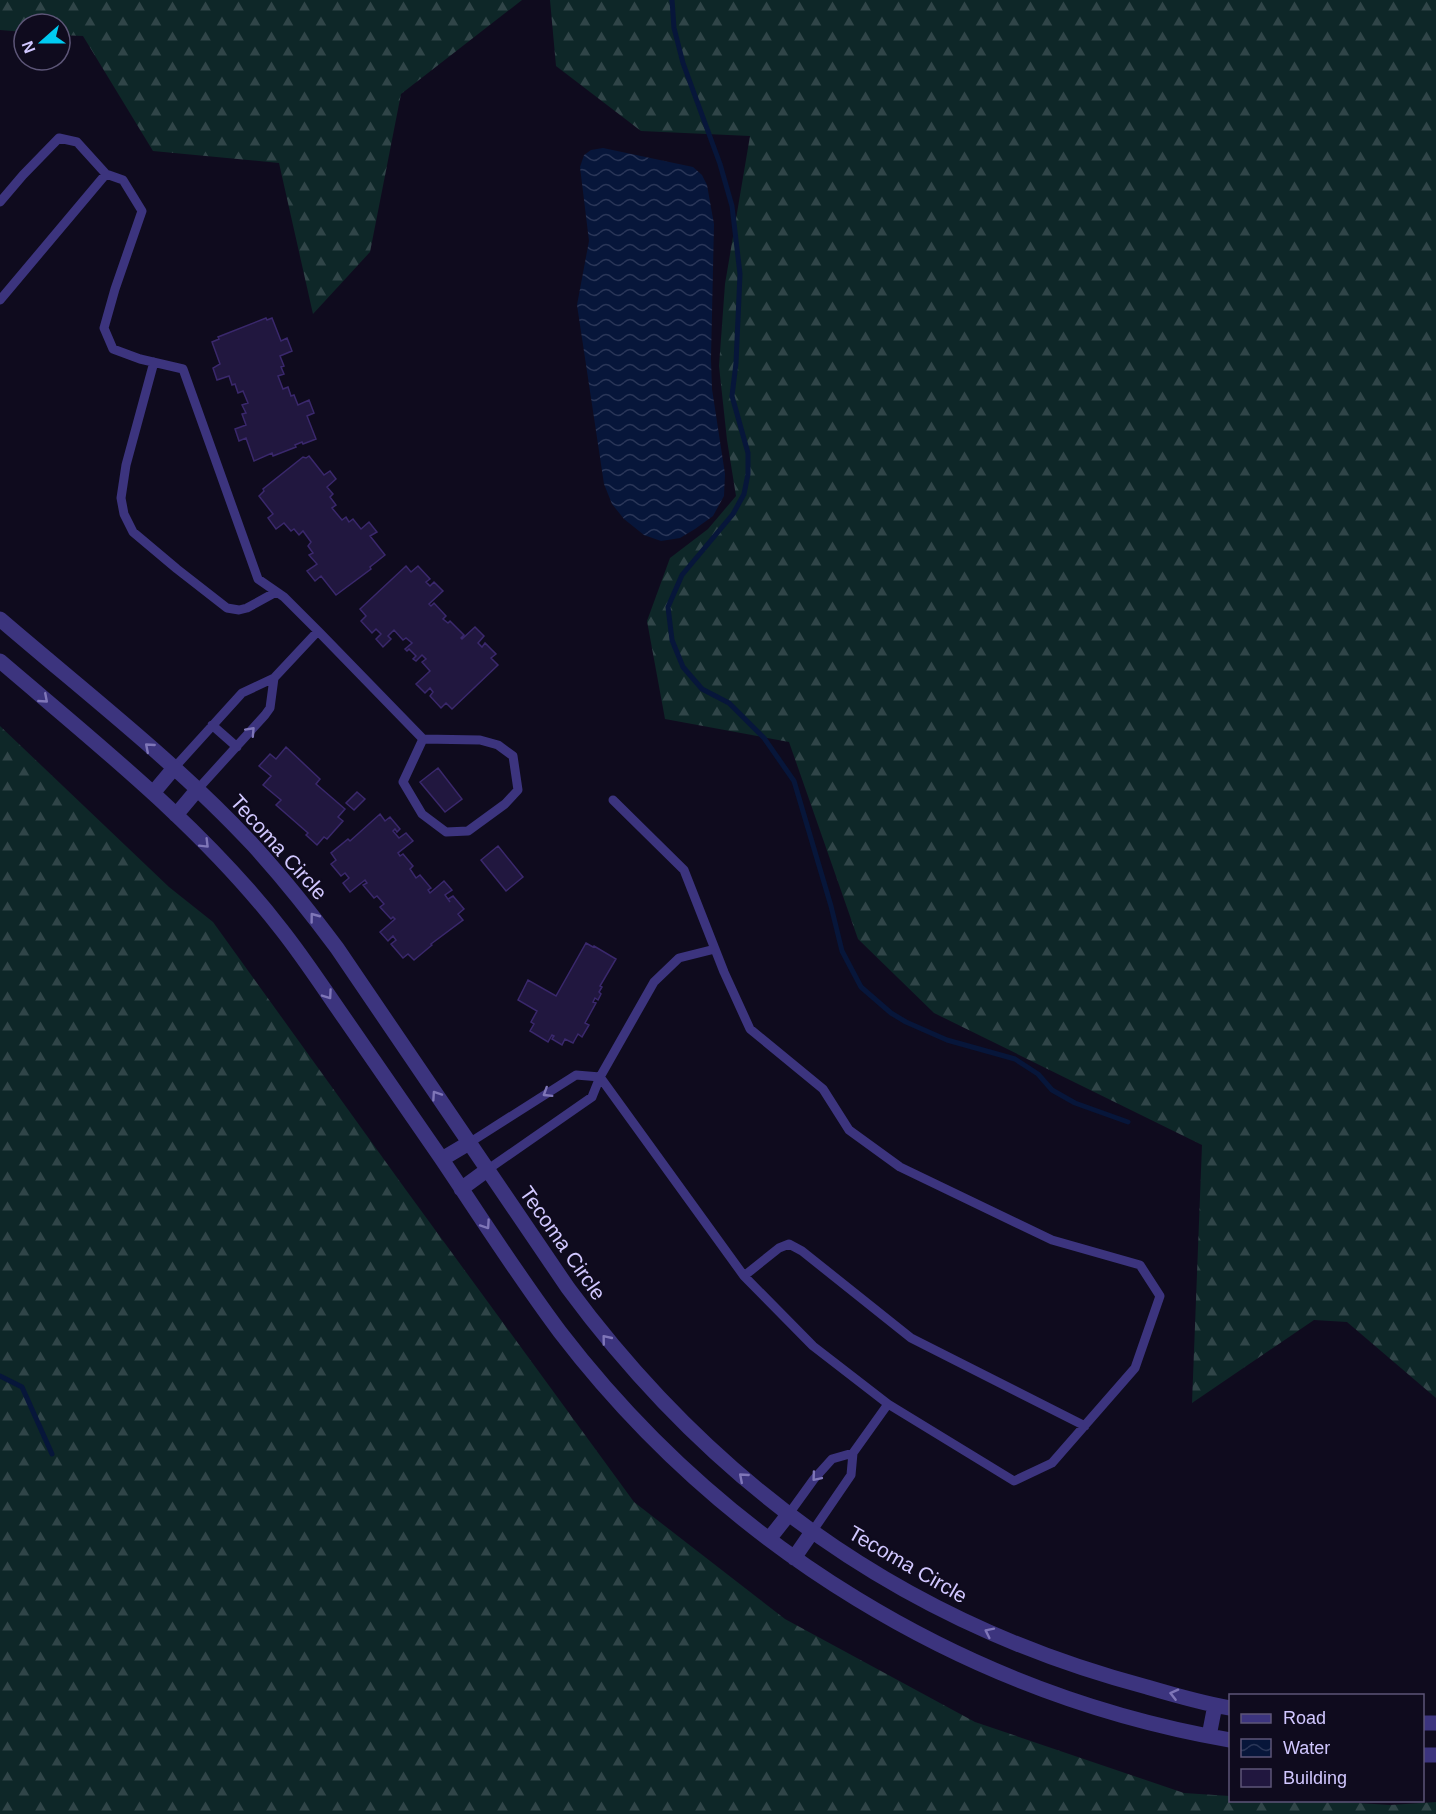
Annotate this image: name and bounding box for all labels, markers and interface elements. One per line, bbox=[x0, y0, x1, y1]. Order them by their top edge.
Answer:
north arrow bbox=[12, 12, 72, 72]
text: N bbox=[18, 39, 38, 56]
one-way arrow bbox=[37, 692, 48, 703]
one-way arrow bbox=[244, 728, 255, 738]
one-way arrow bbox=[145, 743, 156, 754]
street label: Tecoma Circle bbox=[226, 790, 332, 904]
one-way arrow bbox=[198, 836, 209, 847]
one-way arrow bbox=[310, 912, 321, 923]
one-way arrow bbox=[321, 988, 332, 999]
one-way arrow bbox=[543, 1086, 553, 1098]
one-way arrow bbox=[433, 1090, 444, 1101]
street label: Tecoma Circle bbox=[515, 1182, 611, 1304]
one-way arrow bbox=[478, 1219, 490, 1229]
one-way arrow bbox=[603, 1335, 614, 1346]
one-way arrow bbox=[812, 1470, 823, 1481]
one-way arrow bbox=[739, 1473, 750, 1484]
street label: Tecoma Circle bbox=[845, 1521, 971, 1607]
one-way arrow bbox=[985, 1628, 996, 1640]
one-way arrow bbox=[1169, 1689, 1179, 1702]
legend bbox=[1229, 1694, 1424, 1802]
text: Road bbox=[1283, 1708, 1326, 1728]
text: Water bbox=[1283, 1738, 1330, 1758]
text: Building bbox=[1283, 1768, 1347, 1788]

